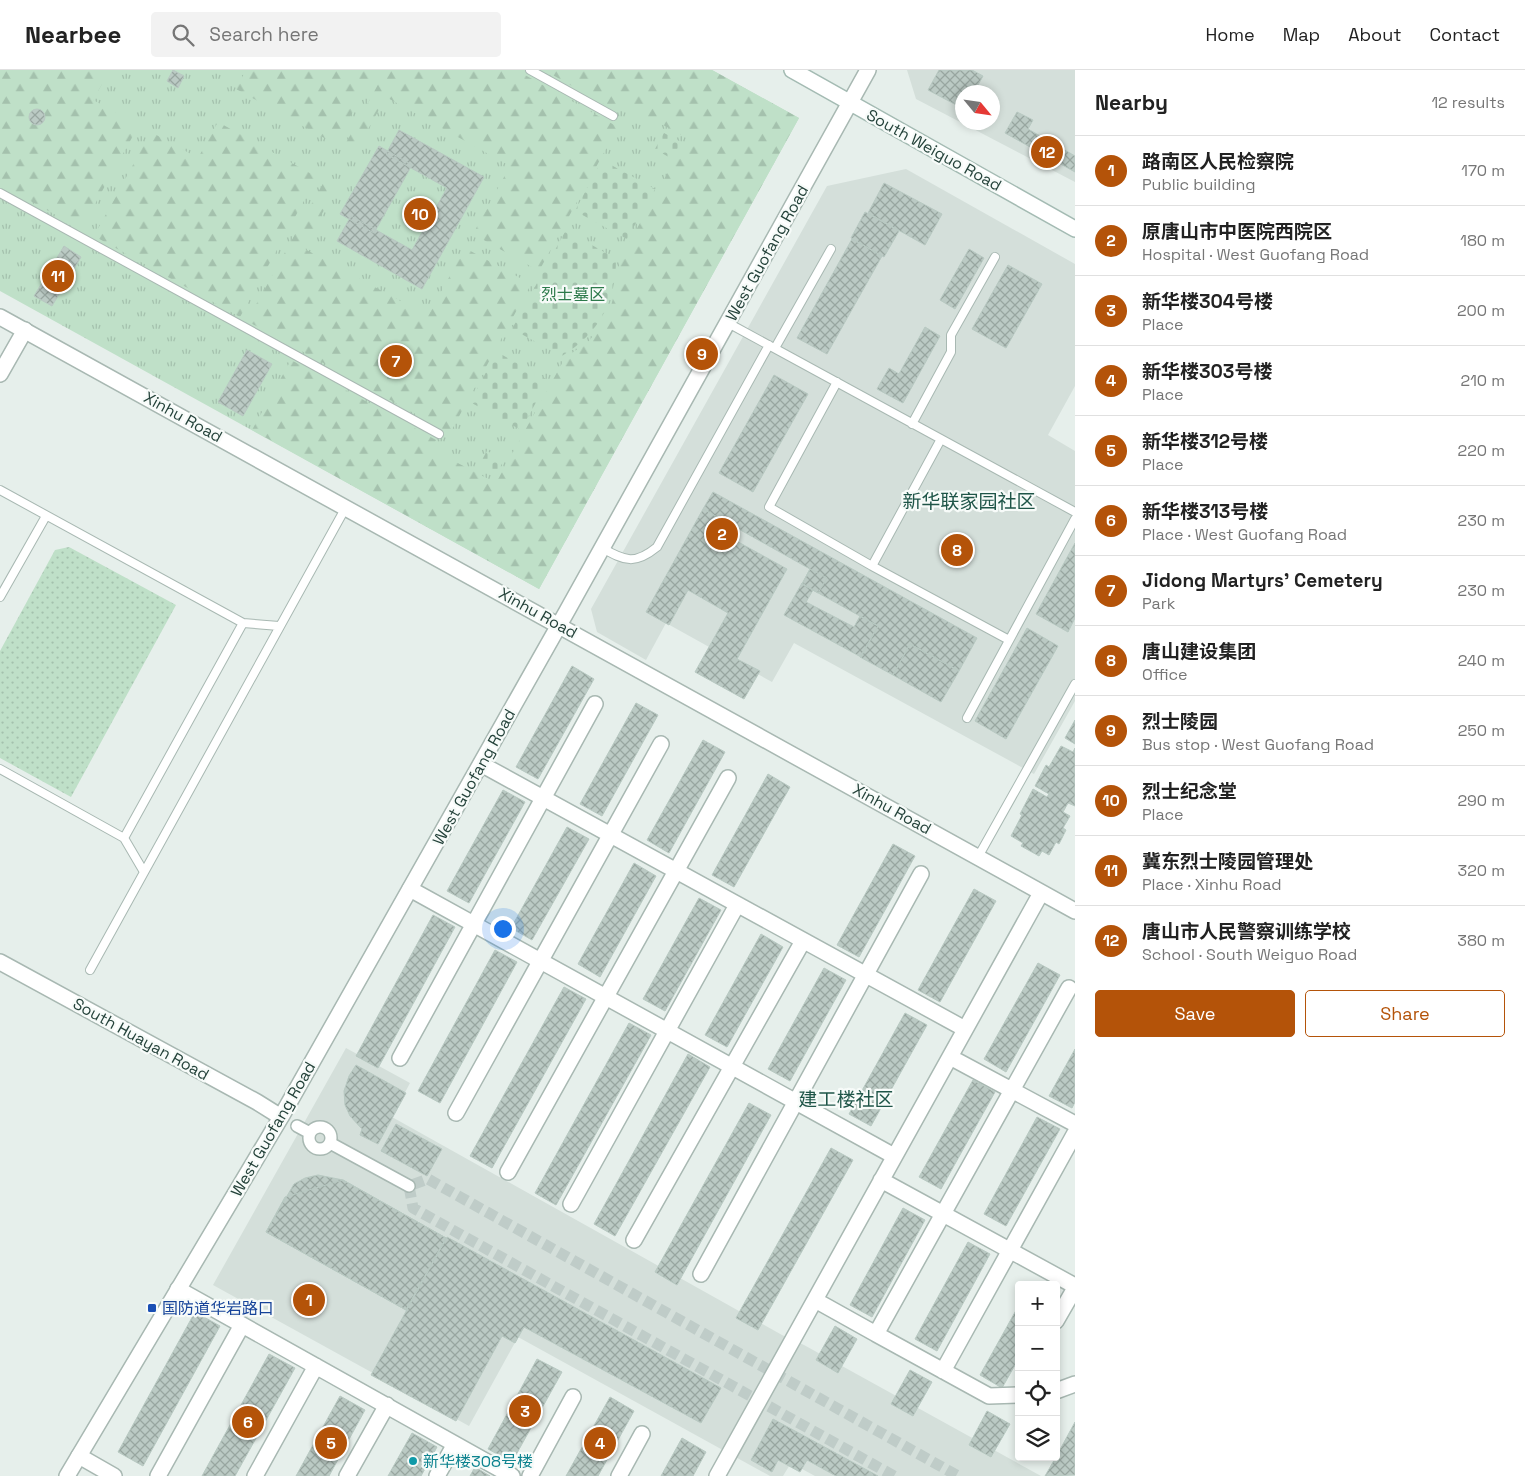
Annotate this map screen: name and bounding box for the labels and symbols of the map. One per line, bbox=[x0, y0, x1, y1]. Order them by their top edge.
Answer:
north arrow bbox=[955, 85, 1000, 130]
street label: South Weiguo Road bbox=[863, 104, 1005, 196]
pin: 12 bbox=[1031, 133, 1063, 171]
street label: West Guofang Road bbox=[721, 181, 813, 325]
pin: 10 bbox=[404, 195, 436, 233]
pin: 11 bbox=[42, 257, 74, 295]
park label: 烈士墓区 bbox=[541, 284, 605, 305]
pin: 9 bbox=[686, 335, 718, 373]
pin: 7 bbox=[380, 342, 412, 380]
street label: Xinhu Road bbox=[140, 387, 226, 447]
district label: 新华联家园社区 bbox=[902, 489, 1036, 514]
pin: 2 bbox=[706, 515, 738, 553]
pin: 8 bbox=[941, 531, 973, 569]
street label: Xinhu Road bbox=[495, 583, 581, 643]
street label: West Guofang Road bbox=[428, 705, 520, 849]
street label: Xinhu Road bbox=[849, 779, 935, 839]
your location bbox=[490, 916, 516, 942]
street label: South Huayan Road bbox=[69, 993, 213, 1085]
street label: West Guofang Road bbox=[226, 1058, 320, 1200]
district label: 建工楼社区 bbox=[798, 1087, 894, 1112]
pin: 1 bbox=[293, 1281, 325, 1319]
place label: 国防道华岩路口 bbox=[162, 1298, 274, 1319]
marker: 国防道华岩路口 bbox=[146, 1302, 158, 1314]
pin: 3 bbox=[509, 1392, 541, 1430]
pin: 6 bbox=[232, 1403, 264, 1441]
pin: 5 bbox=[315, 1424, 347, 1462]
pin: 4 bbox=[584, 1424, 616, 1462]
place label: 新华楼308号楼 bbox=[423, 1451, 533, 1472]
marker: 新华楼308号楼 bbox=[407, 1455, 419, 1467]

